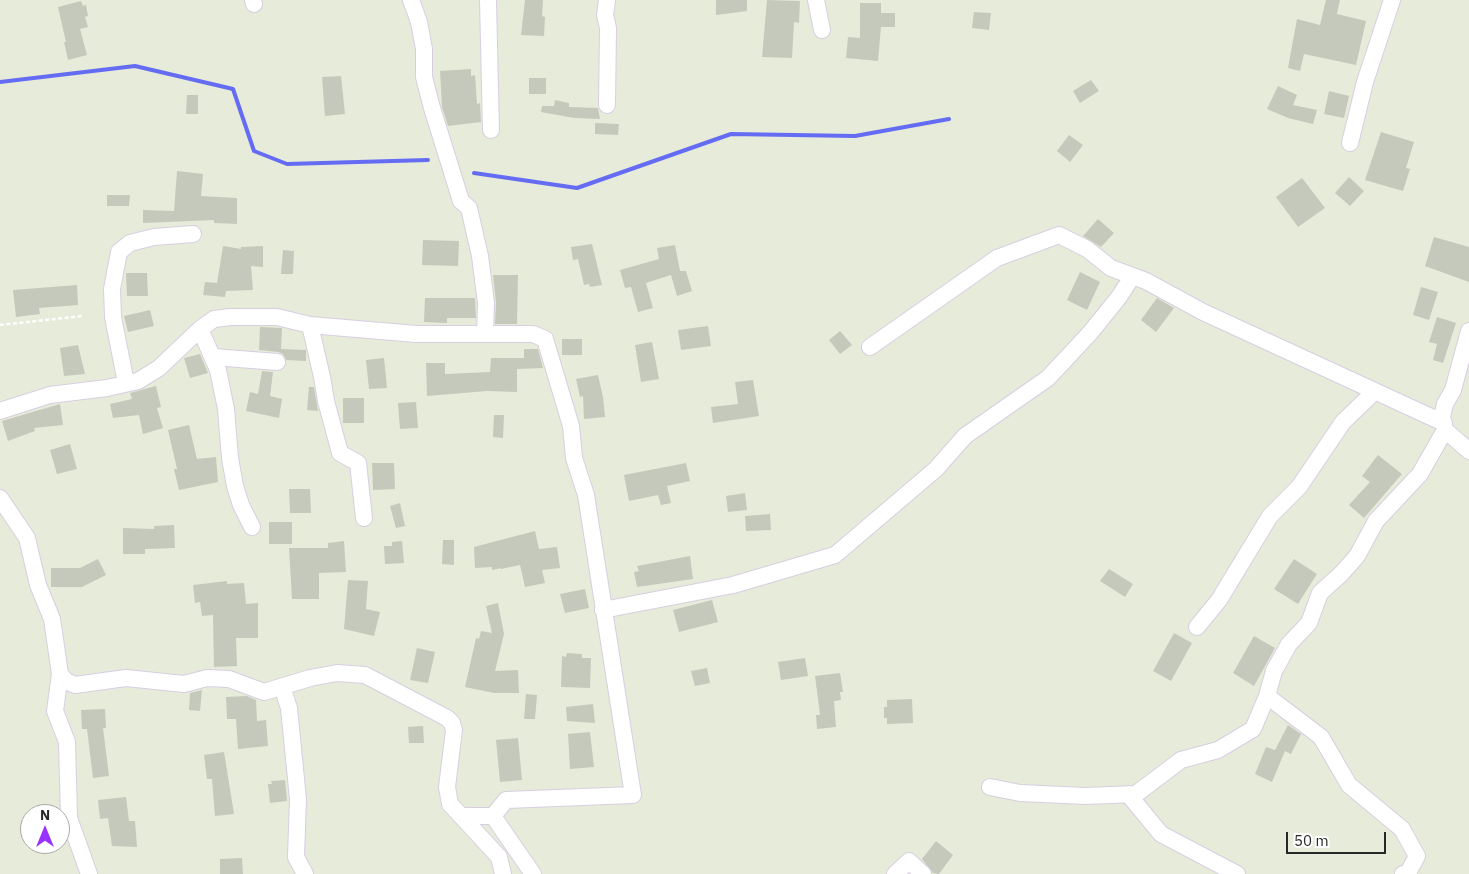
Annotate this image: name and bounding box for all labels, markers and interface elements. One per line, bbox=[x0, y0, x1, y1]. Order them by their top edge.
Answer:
north arrow bbox=[20, 804, 70, 854]
text: N bbox=[40, 806, 50, 824]
scale bar bbox=[1289, 822, 1389, 854]
text: 50 m bbox=[1294, 831, 1329, 850]

